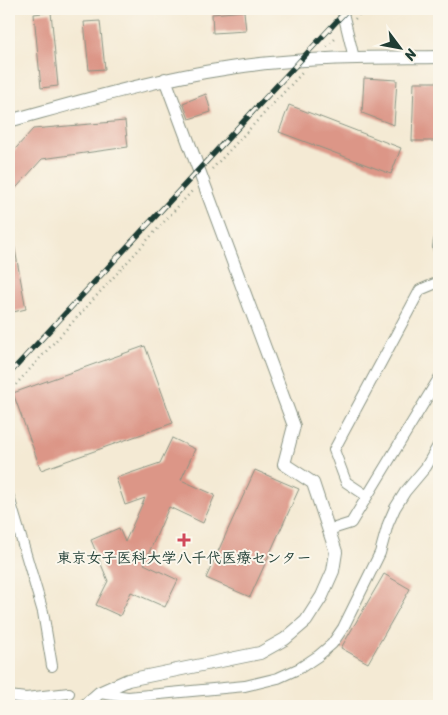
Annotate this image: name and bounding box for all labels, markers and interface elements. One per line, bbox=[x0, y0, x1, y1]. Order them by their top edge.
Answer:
north arrow bbox=[376, 22, 426, 72]
text: N bbox=[397, 43, 424, 66]
marker: 東京女子医科大学八千代医療センター bbox=[177, 533, 191, 547]
place label: 東京女子医科大学八千代医療センター bbox=[56, 545, 312, 571]

